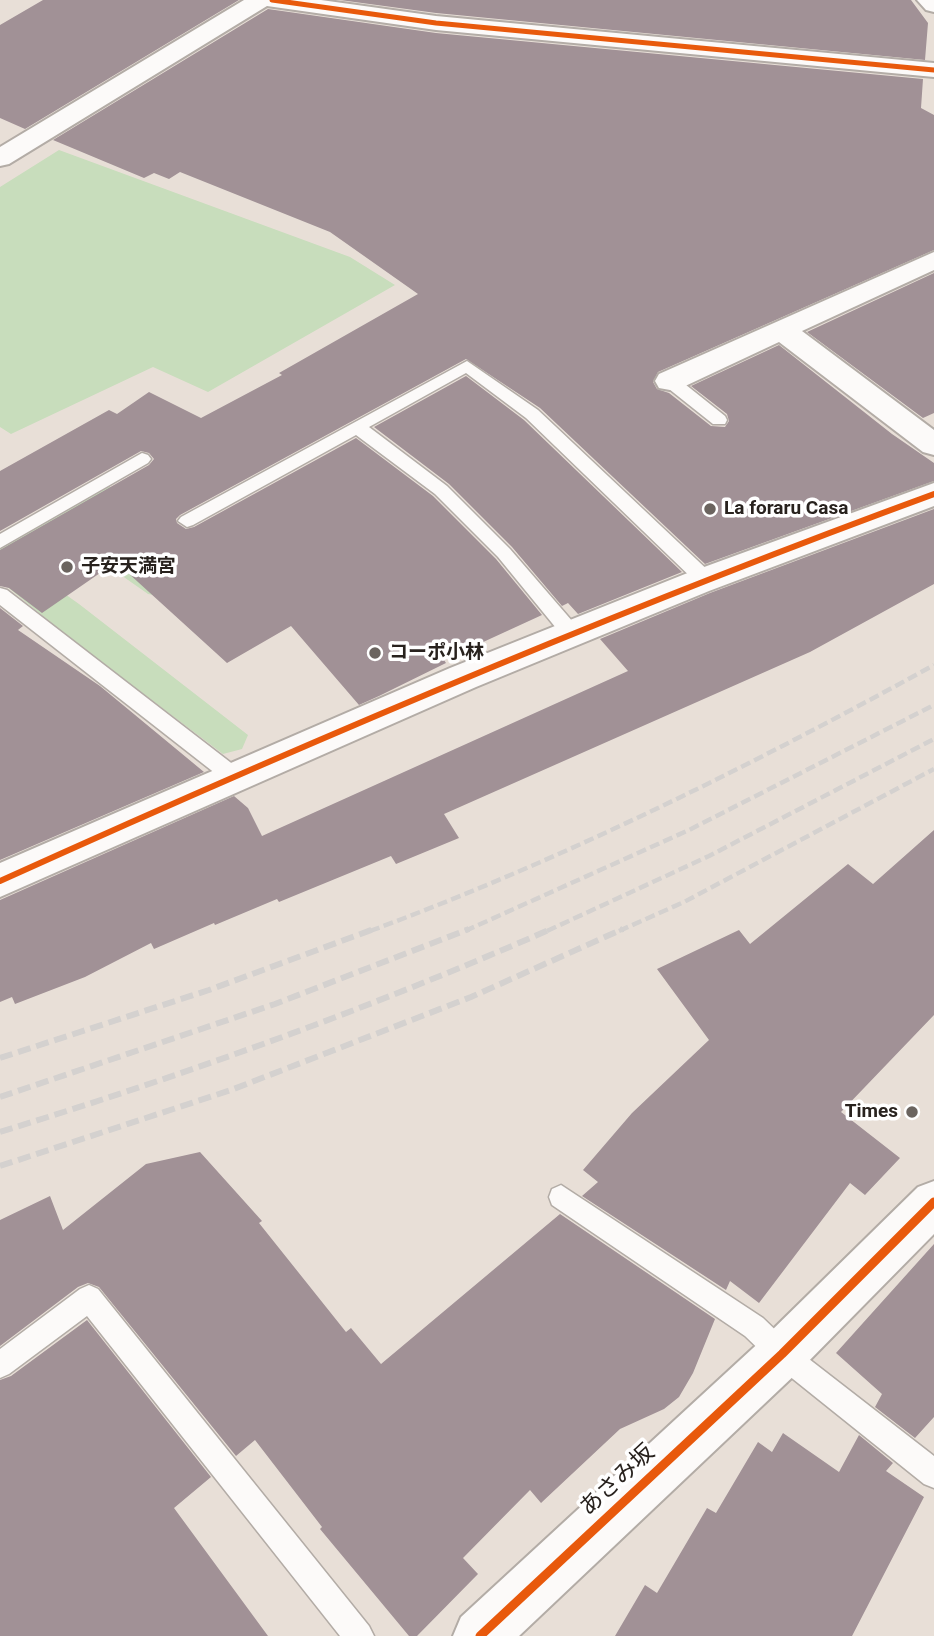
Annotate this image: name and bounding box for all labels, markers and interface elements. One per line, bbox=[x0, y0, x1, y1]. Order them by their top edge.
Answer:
place label: La foraru Casa bbox=[724, 498, 848, 520]
marker: La foraru Casa bbox=[702, 501, 718, 517]
place label: 子安天満宮 bbox=[81, 556, 176, 578]
marker: 子安天満宮 bbox=[59, 559, 75, 575]
place label: コーポ小林 bbox=[389, 642, 484, 664]
marker: コーポ小林 bbox=[367, 645, 383, 661]
place label: Times bbox=[845, 1101, 898, 1123]
marker: Times bbox=[904, 1104, 920, 1120]
street label: あさみ坂 bbox=[575, 1440, 661, 1522]

